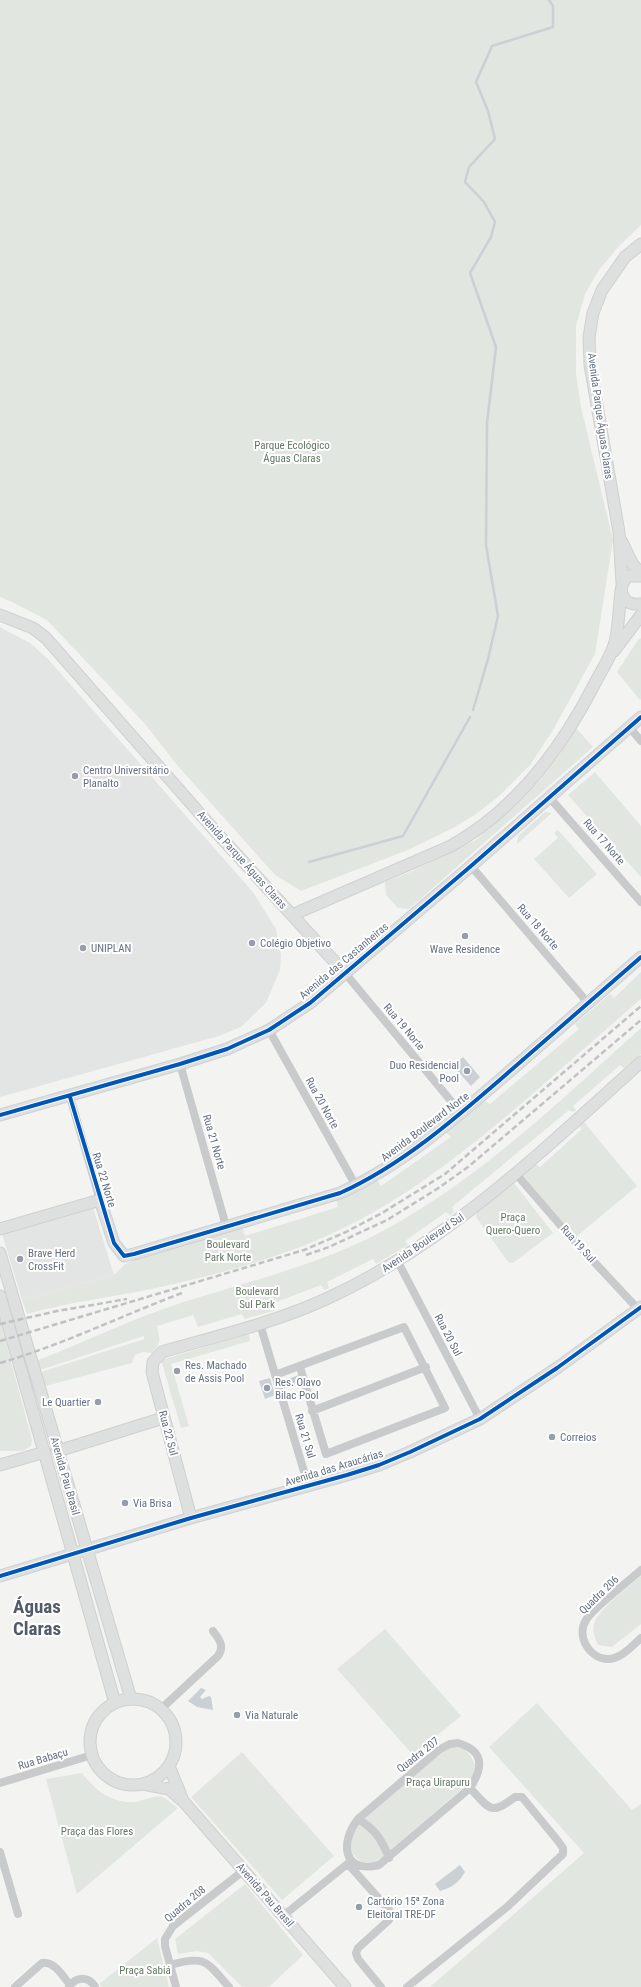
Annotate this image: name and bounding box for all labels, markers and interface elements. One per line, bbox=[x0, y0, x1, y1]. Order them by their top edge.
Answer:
street label: Avenida Parque Águas Claras bbox=[585, 352, 615, 480]
park label: Parque Ecológico Águas Claras bbox=[254, 439, 330, 465]
place label: Centro Universitário Planalto bbox=[83, 764, 169, 790]
marker: Centro Universitário Planalto bbox=[70, 771, 80, 781]
street label: Avenida Parque Águas Claras bbox=[195, 808, 289, 912]
street label: Rua 17 Norte bbox=[580, 816, 628, 868]
street label: Rua 18 Norte bbox=[514, 901, 562, 953]
street label: Avenida das Castanheiras bbox=[297, 920, 391, 1002]
marker: Wave Residence bbox=[460, 931, 470, 941]
place label: Colégio Objetivo bbox=[260, 937, 331, 950]
marker: Colégio Objetivo bbox=[247, 938, 257, 948]
place label: UNIPLAN bbox=[91, 942, 131, 955]
marker: UNIPLAN bbox=[78, 943, 88, 953]
place label: Wave Residence bbox=[430, 943, 500, 956]
street label: Rua 19 Norte bbox=[381, 1001, 427, 1053]
place label: Duo Residencial Pool bbox=[389, 1059, 459, 1085]
marker: Duo Residencial Pool bbox=[462, 1066, 472, 1076]
street label: Rua 20 Norte bbox=[303, 1075, 341, 1131]
street label: Avenida Boulevard Norte bbox=[378, 1090, 472, 1164]
street label: Rua 21 Norte bbox=[200, 1113, 228, 1171]
street label: Rua 22 Norte bbox=[89, 1151, 119, 1209]
street label: Avenida Boulevard Sul bbox=[380, 1211, 466, 1275]
park label: Praça Quero-Quero bbox=[486, 1211, 541, 1237]
street label: Rua 19 Sul bbox=[558, 1223, 598, 1265]
park label: Boulevard Park Norte bbox=[205, 1238, 251, 1264]
place label: Brave Herd CrossFit bbox=[28, 1247, 75, 1273]
marker: Brave Herd CrossFit bbox=[15, 1254, 25, 1264]
park label: Boulevard Sul Park bbox=[235, 1285, 279, 1311]
street label: Rua 20 Sul bbox=[431, 1312, 465, 1358]
place label: Res. Machado de Assis Pool bbox=[185, 1359, 247, 1385]
marker: Res. Machado de Assis Pool bbox=[172, 1366, 182, 1376]
place label: Res. Olavo Bilac Pool bbox=[275, 1376, 321, 1402]
marker: Res. Olavo Bilac Pool bbox=[262, 1383, 272, 1393]
place label: Le Quartier bbox=[42, 1396, 91, 1409]
marker: Le Quartier bbox=[93, 1397, 103, 1407]
street label: Rua 22 Sul bbox=[156, 1409, 180, 1457]
street label: Rua 21 Sul bbox=[292, 1412, 318, 1460]
place label: Correios bbox=[560, 1431, 597, 1444]
marker: Correios bbox=[547, 1432, 557, 1442]
street label: Avenida Pau Brasil bbox=[48, 1435, 82, 1517]
street label: Avenida das Araucárias bbox=[283, 1447, 385, 1489]
place label: Via Brisa bbox=[133, 1497, 172, 1510]
marker: Via Brisa bbox=[120, 1498, 130, 1508]
street label: Quadra 206 bbox=[577, 1573, 621, 1617]
district label: Águas Claras bbox=[13, 1595, 61, 1640]
place label: Via Naturale bbox=[245, 1709, 298, 1722]
marker: Via Naturale bbox=[232, 1710, 242, 1720]
street label: Quadra 207 bbox=[394, 1735, 442, 1775]
street label: Rua Babaçu bbox=[17, 1745, 69, 1773]
park label: Praça Uirapuru bbox=[406, 1776, 470, 1789]
park label: Praça das Flores bbox=[61, 1825, 133, 1838]
street label: Avenida Pau Brasil bbox=[234, 1860, 296, 1930]
street label: Quadra 208 bbox=[162, 1883, 208, 1925]
place label: Cartório 15ª Zona Eleitoral TRE-DF bbox=[367, 1895, 444, 1921]
marker: Cartório 15ª Zona Eleitoral TRE-DF bbox=[354, 1902, 364, 1912]
park label: Praça Sabiá bbox=[119, 1964, 171, 1977]

